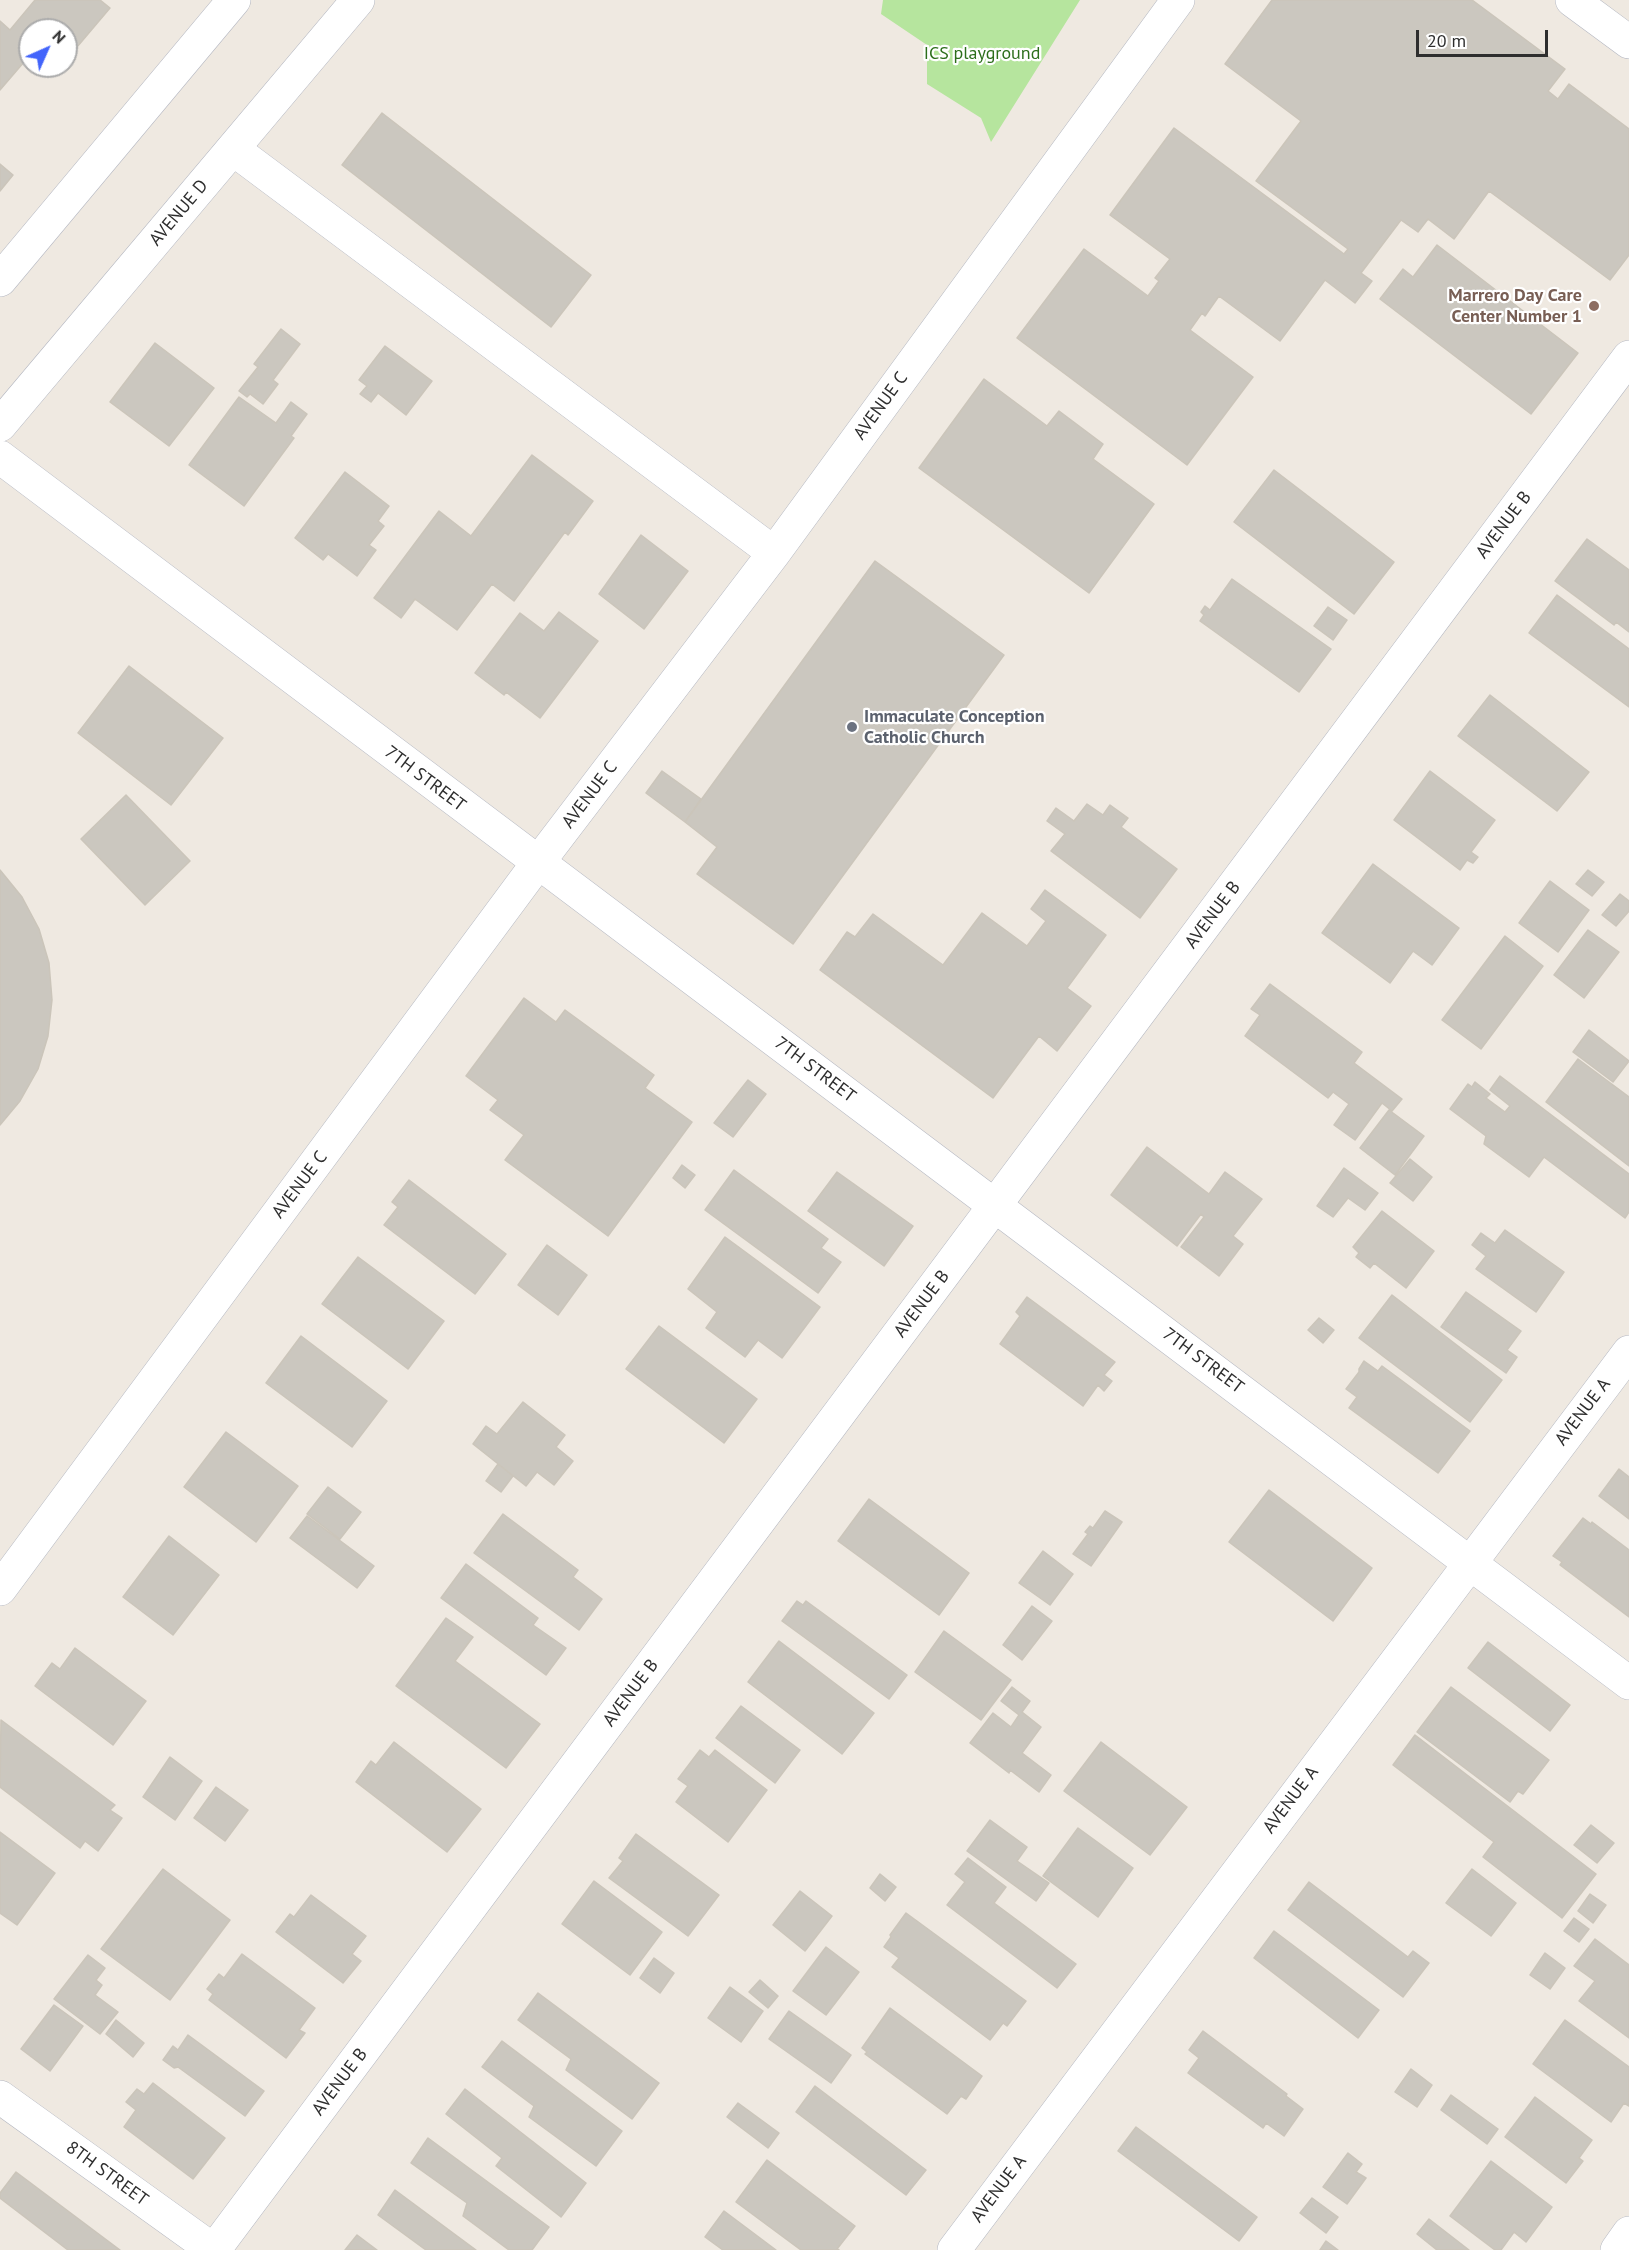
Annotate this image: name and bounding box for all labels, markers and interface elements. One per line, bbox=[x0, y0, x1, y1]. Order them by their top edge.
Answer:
north arrow bbox=[18, 18, 78, 78]
scale bar bbox=[1419, 18, 1551, 56]
text: N bbox=[49, 26, 70, 47]
text: 20 m bbox=[1427, 29, 1466, 52]
park label: ICS playground bbox=[924, 43, 1040, 65]
street label: AVENUE D bbox=[145, 176, 213, 250]
place label: Marrero Day Care Center Number 1 bbox=[1448, 285, 1582, 328]
marker: Marrero Day Care Center Number 1 bbox=[1587, 299, 1601, 313]
street label: AVENUE C bbox=[849, 368, 913, 444]
street label: AVENUE B bbox=[1472, 487, 1536, 563]
place label: Immaculate Conception Catholic Church bbox=[864, 706, 1044, 748]
marker: Immaculate Conception Catholic Church bbox=[845, 720, 859, 734]
street label: 7TH STREET bbox=[380, 741, 470, 817]
street label: AVENUE C bbox=[558, 757, 622, 833]
street label: AVENUE B bbox=[1181, 877, 1245, 953]
street label: 7TH STREET bbox=[770, 1032, 860, 1108]
street label: AVENUE C bbox=[268, 1147, 332, 1223]
street label: AVENUE B bbox=[890, 1266, 954, 1342]
street label: 7TH STREET bbox=[1158, 1323, 1248, 1399]
street label: AVENUE A bbox=[1551, 1374, 1615, 1450]
street label: AVENUE B bbox=[599, 1655, 663, 1731]
street label: AVENUE A bbox=[1259, 1762, 1323, 1838]
street label: AVENUE B bbox=[308, 2044, 372, 2120]
street label: 8TH STREET bbox=[62, 2137, 152, 2211]
street label: AVENUE A bbox=[967, 2151, 1031, 2227]

